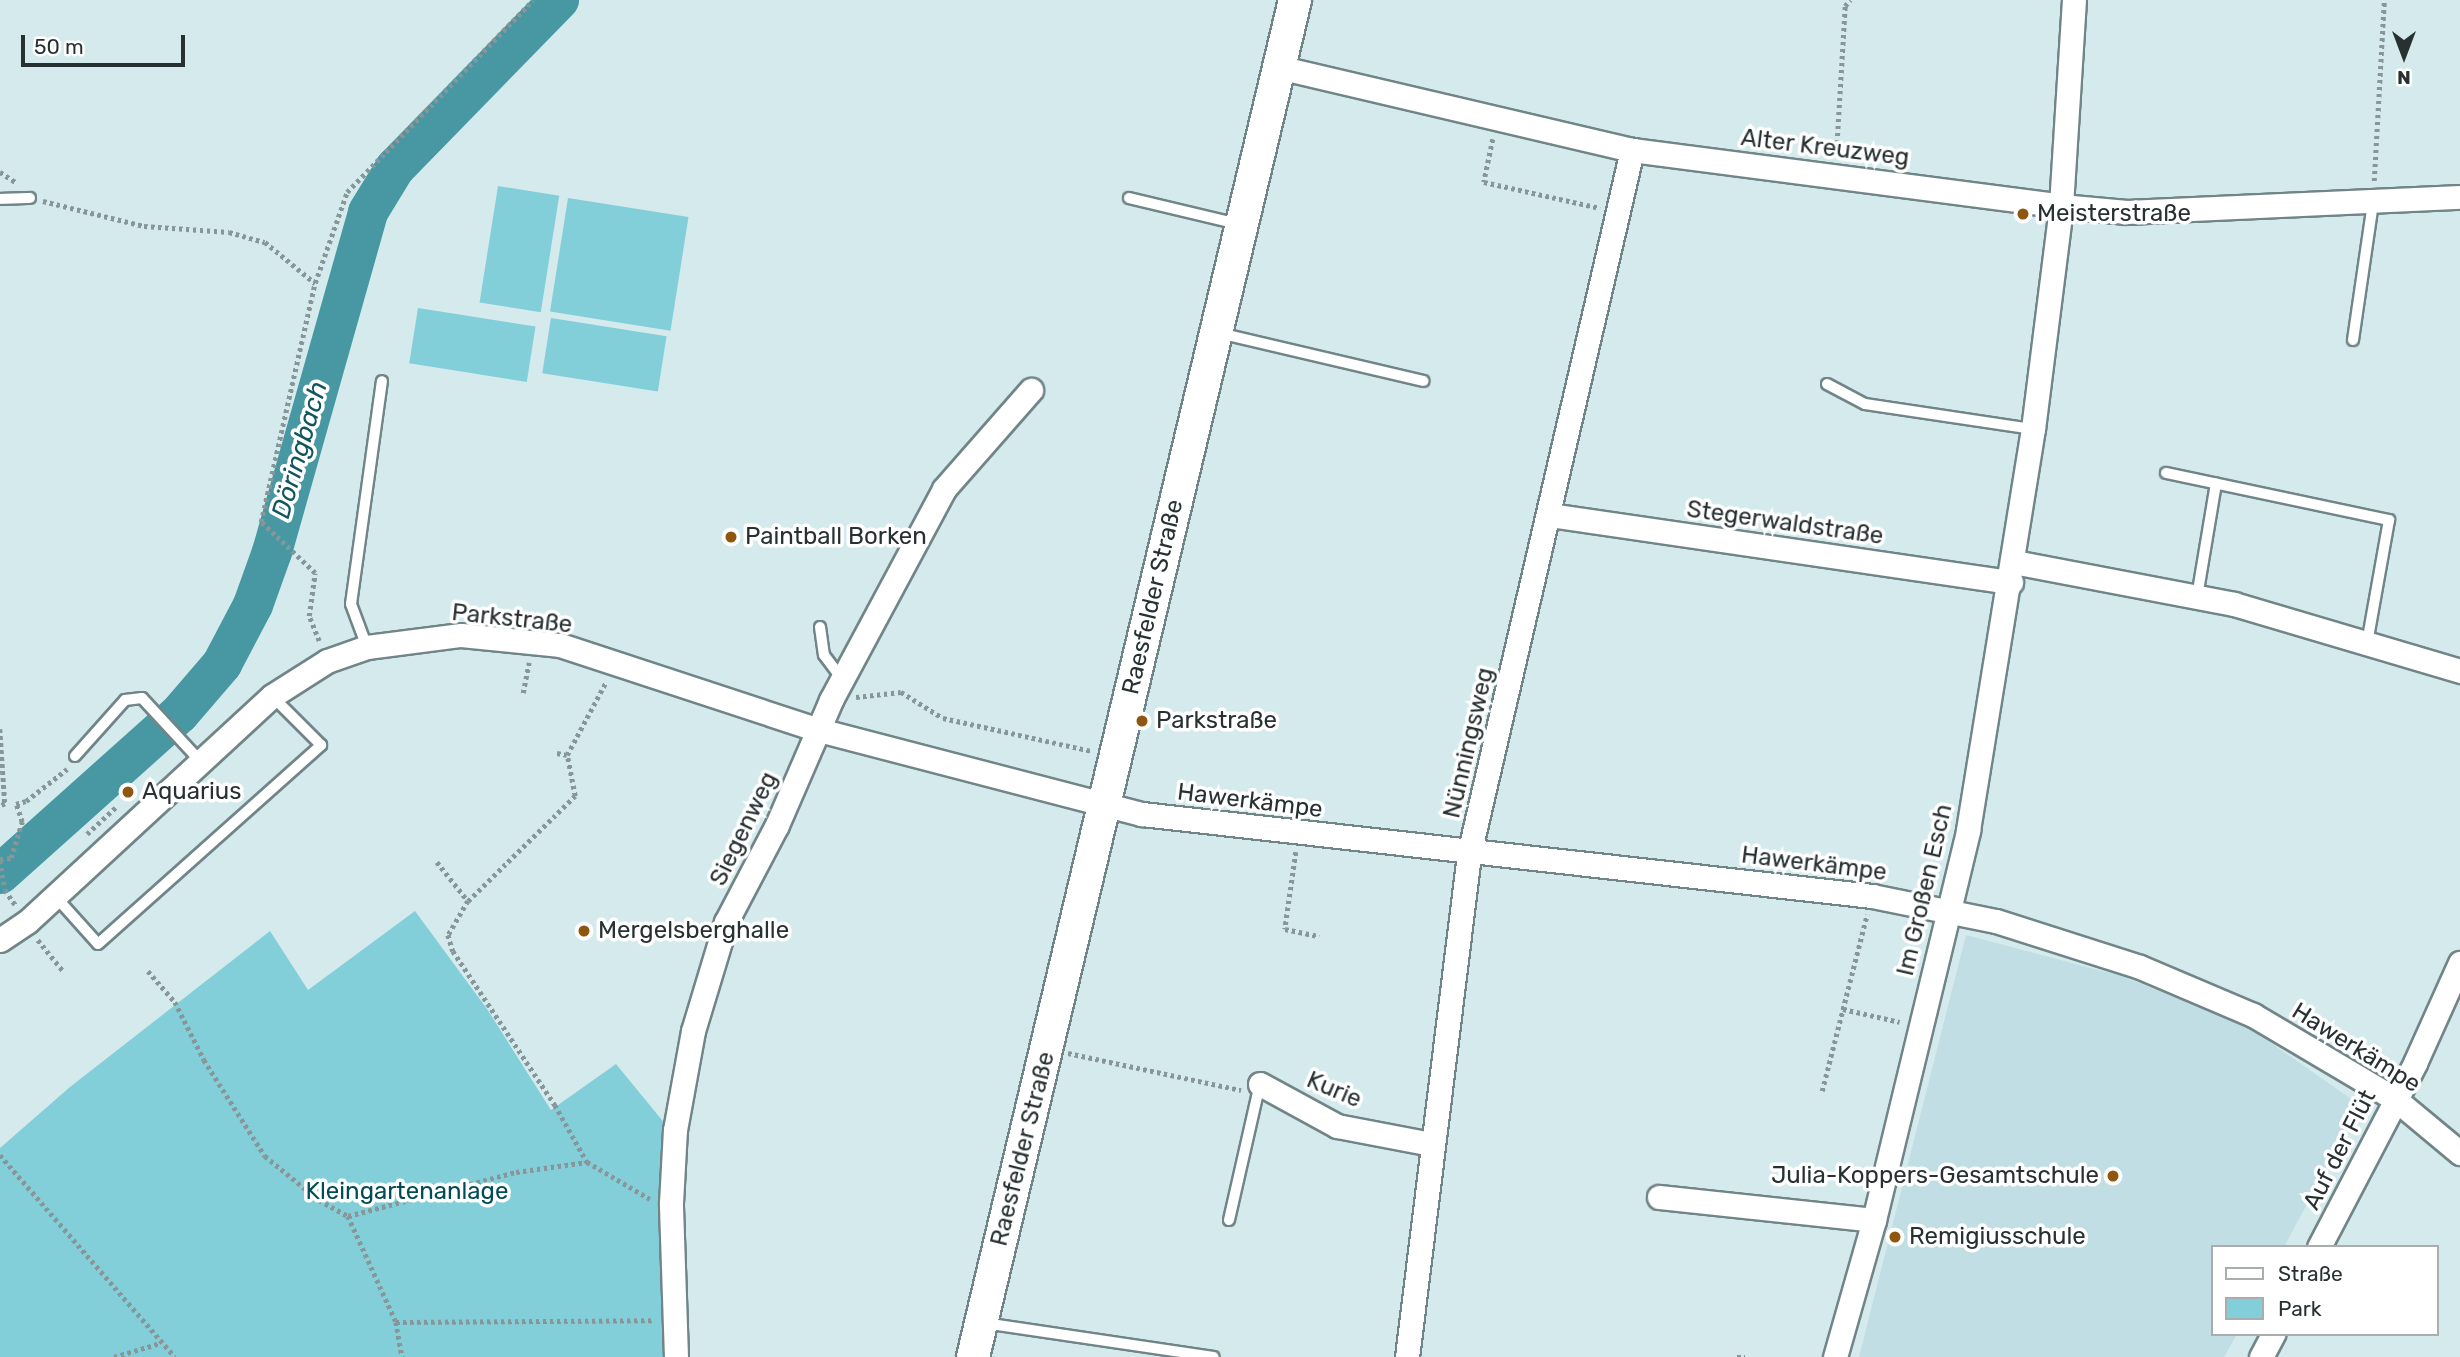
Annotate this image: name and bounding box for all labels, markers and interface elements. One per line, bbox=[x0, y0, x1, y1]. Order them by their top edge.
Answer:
scale bar bbox=[24, 21, 189, 65]
north arrow bbox=[2369, 21, 2439, 91]
text: 50 m bbox=[34, 34, 84, 59]
text: N bbox=[2397, 66, 2411, 89]
street label: Alter Kreuzweg bbox=[1739, 123, 1911, 173]
place label: Meisterstraße bbox=[2037, 200, 2191, 228]
marker: Meisterstraße bbox=[2015, 206, 2031, 222]
water label: Döringbach bbox=[266, 378, 334, 522]
street label: Stegerwaldstraße bbox=[1685, 495, 1885, 551]
street label: Raesfelder Straße bbox=[1117, 496, 1189, 698]
place label: Paintball Borken bbox=[745, 523, 927, 551]
marker: Paintball Borken bbox=[723, 529, 739, 545]
street label: Parkstraße bbox=[450, 598, 574, 640]
street label: Nünningsweg bbox=[1438, 665, 1500, 821]
place label: Parkstraße bbox=[1156, 707, 1277, 735]
marker: Parkstraße bbox=[1134, 713, 1150, 729]
street label: Siegenweg bbox=[704, 767, 784, 891]
place label: Aquarius bbox=[142, 778, 242, 806]
street label: Hawerkämpe bbox=[1176, 778, 1324, 824]
marker: Aquarius bbox=[120, 784, 136, 800]
street label: Im Großen Esch bbox=[1891, 801, 1959, 979]
street label: Hawerkämpe bbox=[1740, 841, 1888, 887]
place label: Mergelsberghalle bbox=[598, 917, 789, 945]
marker: Mergelsberghalle bbox=[576, 923, 592, 939]
street label: Hawerkämpe bbox=[2286, 997, 2426, 1099]
street label: Raesfelder Straße bbox=[985, 1049, 1061, 1249]
street label: Kurie bbox=[1302, 1066, 1366, 1114]
street label: Auf der Flüt bbox=[2297, 1085, 2383, 1215]
place label: Julia-Koppers-Gesamtschule bbox=[1771, 1162, 2099, 1190]
marker: Julia-Koppers-Gesamtschule bbox=[2105, 1168, 2121, 1184]
park label: Kleingartenanlage bbox=[306, 1178, 508, 1206]
place label: Remigiusschule bbox=[1909, 1223, 2086, 1251]
marker: Remigiusschule bbox=[1887, 1229, 1903, 1245]
legend bbox=[2212, 1245, 2439, 1336]
text: Straße bbox=[2278, 1261, 2343, 1286]
text: Park bbox=[2278, 1296, 2322, 1321]

